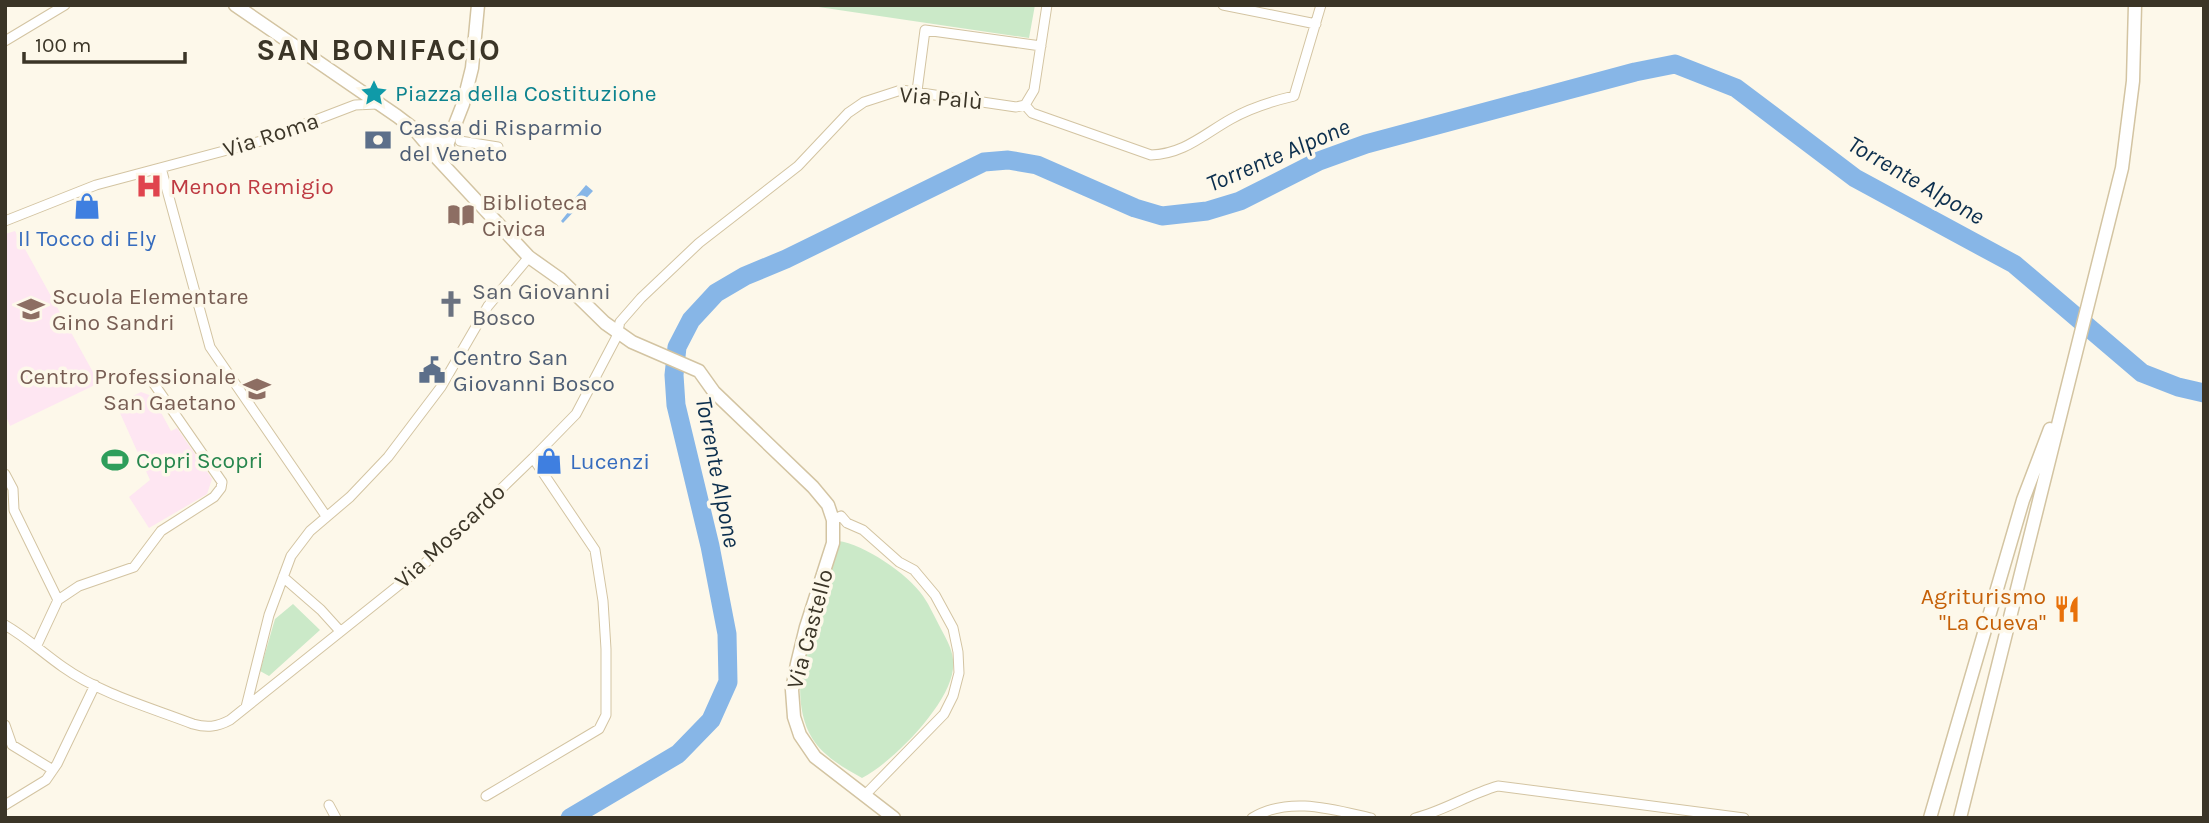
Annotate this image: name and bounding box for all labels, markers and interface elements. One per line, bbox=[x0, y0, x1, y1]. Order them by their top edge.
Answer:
scale bar bbox=[24, 21, 186, 65]
district label: SAN BONIFACIO bbox=[256, 32, 502, 68]
text: 100 m bbox=[35, 33, 92, 57]
place icon: Piazza della Costituzione bbox=[359, 78, 389, 108]
place label: Piazza della Costituzione bbox=[395, 80, 657, 107]
street label: Via Palù bbox=[898, 81, 984, 115]
street label: Via Roma bbox=[220, 107, 322, 163]
water label: Torrente Alpone bbox=[1202, 112, 1354, 198]
place label: Cassa di Risparmio del Veneto bbox=[399, 114, 602, 167]
bank icon: Cassa di Risparmio del Veneto bbox=[363, 125, 393, 155]
water label: Torrente Alpone bbox=[1843, 130, 1989, 230]
hospital icon: Menon Remigio bbox=[134, 171, 164, 201]
place label: Menon Remigio bbox=[170, 173, 334, 200]
place label: Biblioteca Civica bbox=[482, 189, 588, 242]
shop icon: Il Tocco di Ely bbox=[72, 191, 102, 221]
library icon: Biblioteca Civica bbox=[446, 200, 476, 230]
place label: Il Tocco di Ely bbox=[18, 225, 156, 252]
place label: San Giovanni Bosco bbox=[472, 278, 611, 331]
place label: Scuola Elementare Gino Sandri bbox=[52, 283, 249, 336]
church icon: San Giovanni Bosco bbox=[436, 289, 466, 319]
school or university icon: Scuola Elementare Gino Sandri bbox=[16, 294, 46, 324]
place label: Centro San Giovanni Bosco bbox=[453, 344, 615, 397]
public building icon: Centro San Giovanni Bosco bbox=[417, 355, 447, 385]
place label: Centro Professionale San Gaetano bbox=[20, 363, 236, 416]
school or university icon: Centro Professionale San Gaetano bbox=[242, 374, 272, 404]
water label: Torrente Alpone bbox=[690, 394, 746, 550]
sports icon: Copri Scopri bbox=[100, 445, 130, 475]
shop icon: Lucenzi bbox=[534, 446, 564, 476]
place label: Copri Scopri bbox=[136, 447, 264, 474]
place label: Lucenzi bbox=[570, 448, 650, 475]
street label: Via Moscardo bbox=[389, 478, 511, 594]
street label: Via Castello bbox=[781, 566, 839, 692]
place label: Agriturismo "La Cueva" bbox=[1921, 583, 2046, 636]
restaurant icon: Agriturismo "La Cueva" bbox=[2052, 594, 2082, 624]

